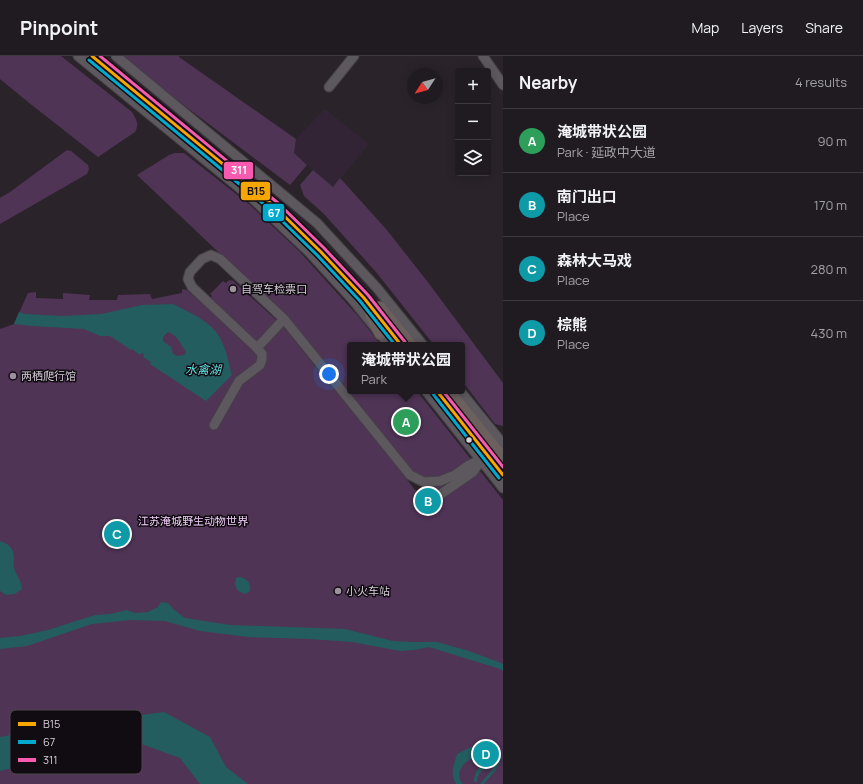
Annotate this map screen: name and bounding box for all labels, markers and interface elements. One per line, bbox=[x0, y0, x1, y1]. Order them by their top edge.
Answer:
text: Pinpoint bbox=[20, 15, 98, 41]
text: Map bbox=[691, 18, 719, 37]
text: Layers bbox=[741, 18, 783, 37]
text: Share bbox=[805, 18, 843, 37]
north arrow bbox=[407, 68, 443, 104]
map controls bbox=[455, 68, 491, 176]
button: + bbox=[455, 68, 491, 104]
text: Nearby bbox=[519, 71, 577, 94]
text: 4 results bbox=[795, 73, 847, 91]
button: − bbox=[455, 104, 491, 140]
text: 淹城带状公园 bbox=[557, 121, 647, 142]
text: A bbox=[528, 132, 536, 150]
text: 90 m bbox=[817, 132, 847, 150]
button: layers bbox=[455, 140, 491, 176]
text: Park · 延政中大道 bbox=[557, 143, 656, 161]
line badge: 311 bbox=[223, 161, 254, 180]
text: 311 bbox=[231, 162, 247, 177]
line badge: B15 bbox=[240, 181, 271, 201]
text: B15 bbox=[247, 183, 265, 198]
text: 南门出口 bbox=[557, 186, 617, 207]
text: B bbox=[528, 196, 536, 214]
text: 170 m bbox=[814, 196, 847, 214]
line badge: 67 bbox=[262, 203, 285, 222]
text: 67 bbox=[268, 205, 280, 220]
text: Place bbox=[557, 207, 590, 225]
text: 森林大马戏 bbox=[557, 250, 632, 271]
text: C bbox=[527, 260, 537, 278]
text: 280 m bbox=[810, 260, 847, 278]
text: Place bbox=[557, 271, 590, 289]
place label: 自驾车检票口 bbox=[241, 281, 307, 296]
marker: 自驾车检票口 bbox=[228, 284, 238, 294]
text: 棕熊 bbox=[557, 314, 587, 335]
text: D bbox=[527, 324, 537, 342]
text: 430 m bbox=[811, 324, 847, 342]
text: Place bbox=[557, 335, 590, 353]
popup bbox=[347, 342, 465, 394]
text: 淹城带状公园 bbox=[361, 349, 451, 370]
water label: 水禽湖 bbox=[185, 361, 223, 378]
your location bbox=[319, 364, 339, 384]
place label: 两栖爬行馆 bbox=[21, 368, 76, 383]
text: Park bbox=[361, 370, 387, 388]
marker: 两栖爬行馆 bbox=[8, 371, 18, 381]
pin: A bbox=[393, 407, 419, 437]
unlabelled marker bbox=[464, 435, 474, 445]
pin: B bbox=[415, 486, 441, 516]
park label: 江苏淹城野生动物世界 bbox=[138, 513, 249, 528]
pin: C bbox=[104, 519, 130, 549]
place label: 小火车站 bbox=[346, 583, 390, 598]
marker: 小火车站 bbox=[333, 586, 343, 596]
legend bbox=[10, 710, 142, 774]
text: B15 bbox=[43, 716, 60, 731]
text: 67 bbox=[43, 734, 55, 749]
pin: D bbox=[473, 739, 499, 769]
text: 311 bbox=[43, 752, 58, 767]

